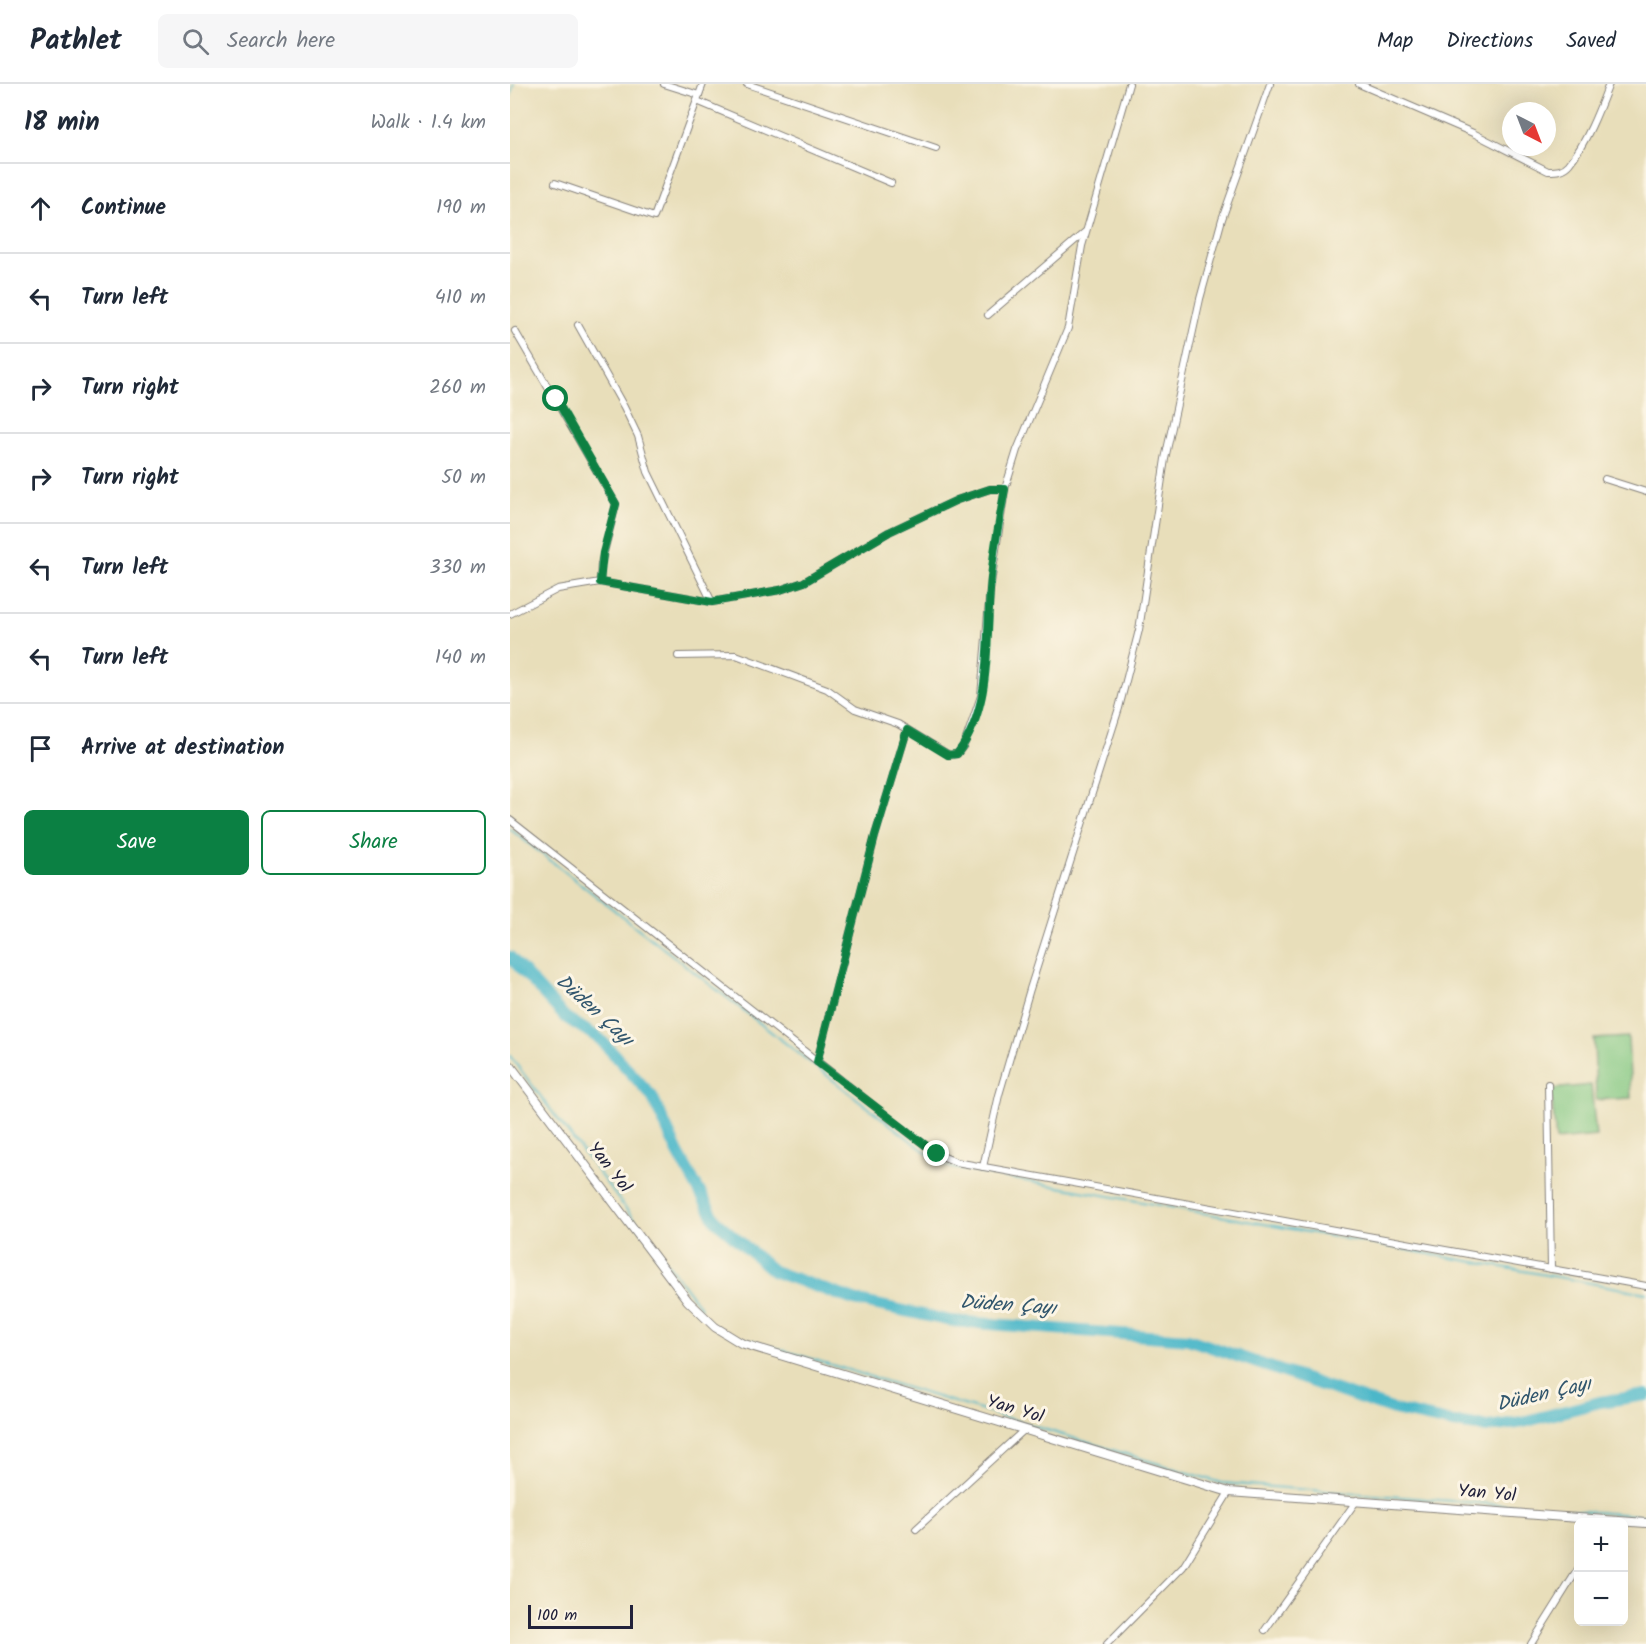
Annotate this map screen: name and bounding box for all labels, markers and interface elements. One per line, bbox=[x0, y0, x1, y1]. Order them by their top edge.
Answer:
search box bbox=[158, 14, 578, 68]
text: Pathlet bbox=[30, 19, 122, 64]
text: Search here bbox=[227, 24, 335, 59]
icon: search bbox=[179, 25, 212, 58]
text: Map bbox=[1377, 25, 1413, 58]
text: Directions bbox=[1446, 25, 1533, 58]
text: Saved bbox=[1566, 25, 1616, 58]
text: 18 min bbox=[24, 102, 100, 144]
north arrow bbox=[1502, 102, 1556, 156]
text: Walk · 1.4 km bbox=[371, 107, 486, 139]
text: Continue bbox=[81, 191, 166, 226]
icon: ahead bbox=[24, 192, 57, 225]
text: 190 m bbox=[436, 192, 486, 224]
text: Turn left bbox=[81, 281, 168, 316]
icon: left bbox=[24, 282, 57, 315]
text: 410 m bbox=[435, 282, 486, 314]
text: Turn right bbox=[81, 371, 179, 406]
icon: right bbox=[24, 372, 57, 405]
text: 260 m bbox=[429, 372, 486, 404]
route start bbox=[542, 385, 568, 411]
text: Turn right bbox=[81, 461, 179, 496]
icon: right bbox=[24, 462, 57, 495]
text: 50 m bbox=[441, 462, 486, 494]
text: Turn left bbox=[81, 551, 168, 586]
icon: left bbox=[24, 552, 57, 585]
text: 330 m bbox=[429, 552, 486, 584]
text: Turn left bbox=[81, 641, 168, 676]
icon: left bbox=[24, 642, 57, 675]
text: 140 m bbox=[435, 642, 486, 674]
text: Arrive at destination bbox=[81, 731, 284, 766]
icon: arrive bbox=[24, 732, 57, 765]
button: Save bbox=[24, 810, 249, 875]
button: Share bbox=[261, 810, 486, 875]
water label: Düden Çayı bbox=[548, 967, 642, 1056]
street label: Yan Yol bbox=[580, 1136, 639, 1200]
route end bbox=[923, 1140, 949, 1166]
water label: Düden Çayı bbox=[959, 1287, 1059, 1325]
water label: Düden Çayı bbox=[1494, 1368, 1596, 1421]
street label: Yan Yol bbox=[983, 1388, 1048, 1433]
street label: Yan Yol bbox=[1457, 1477, 1518, 1511]
map controls bbox=[1574, 1518, 1628, 1626]
button: + bbox=[1574, 1518, 1628, 1572]
button: − bbox=[1574, 1572, 1628, 1626]
scale bar bbox=[528, 1602, 633, 1630]
text: 100 m bbox=[537, 1603, 577, 1628]

